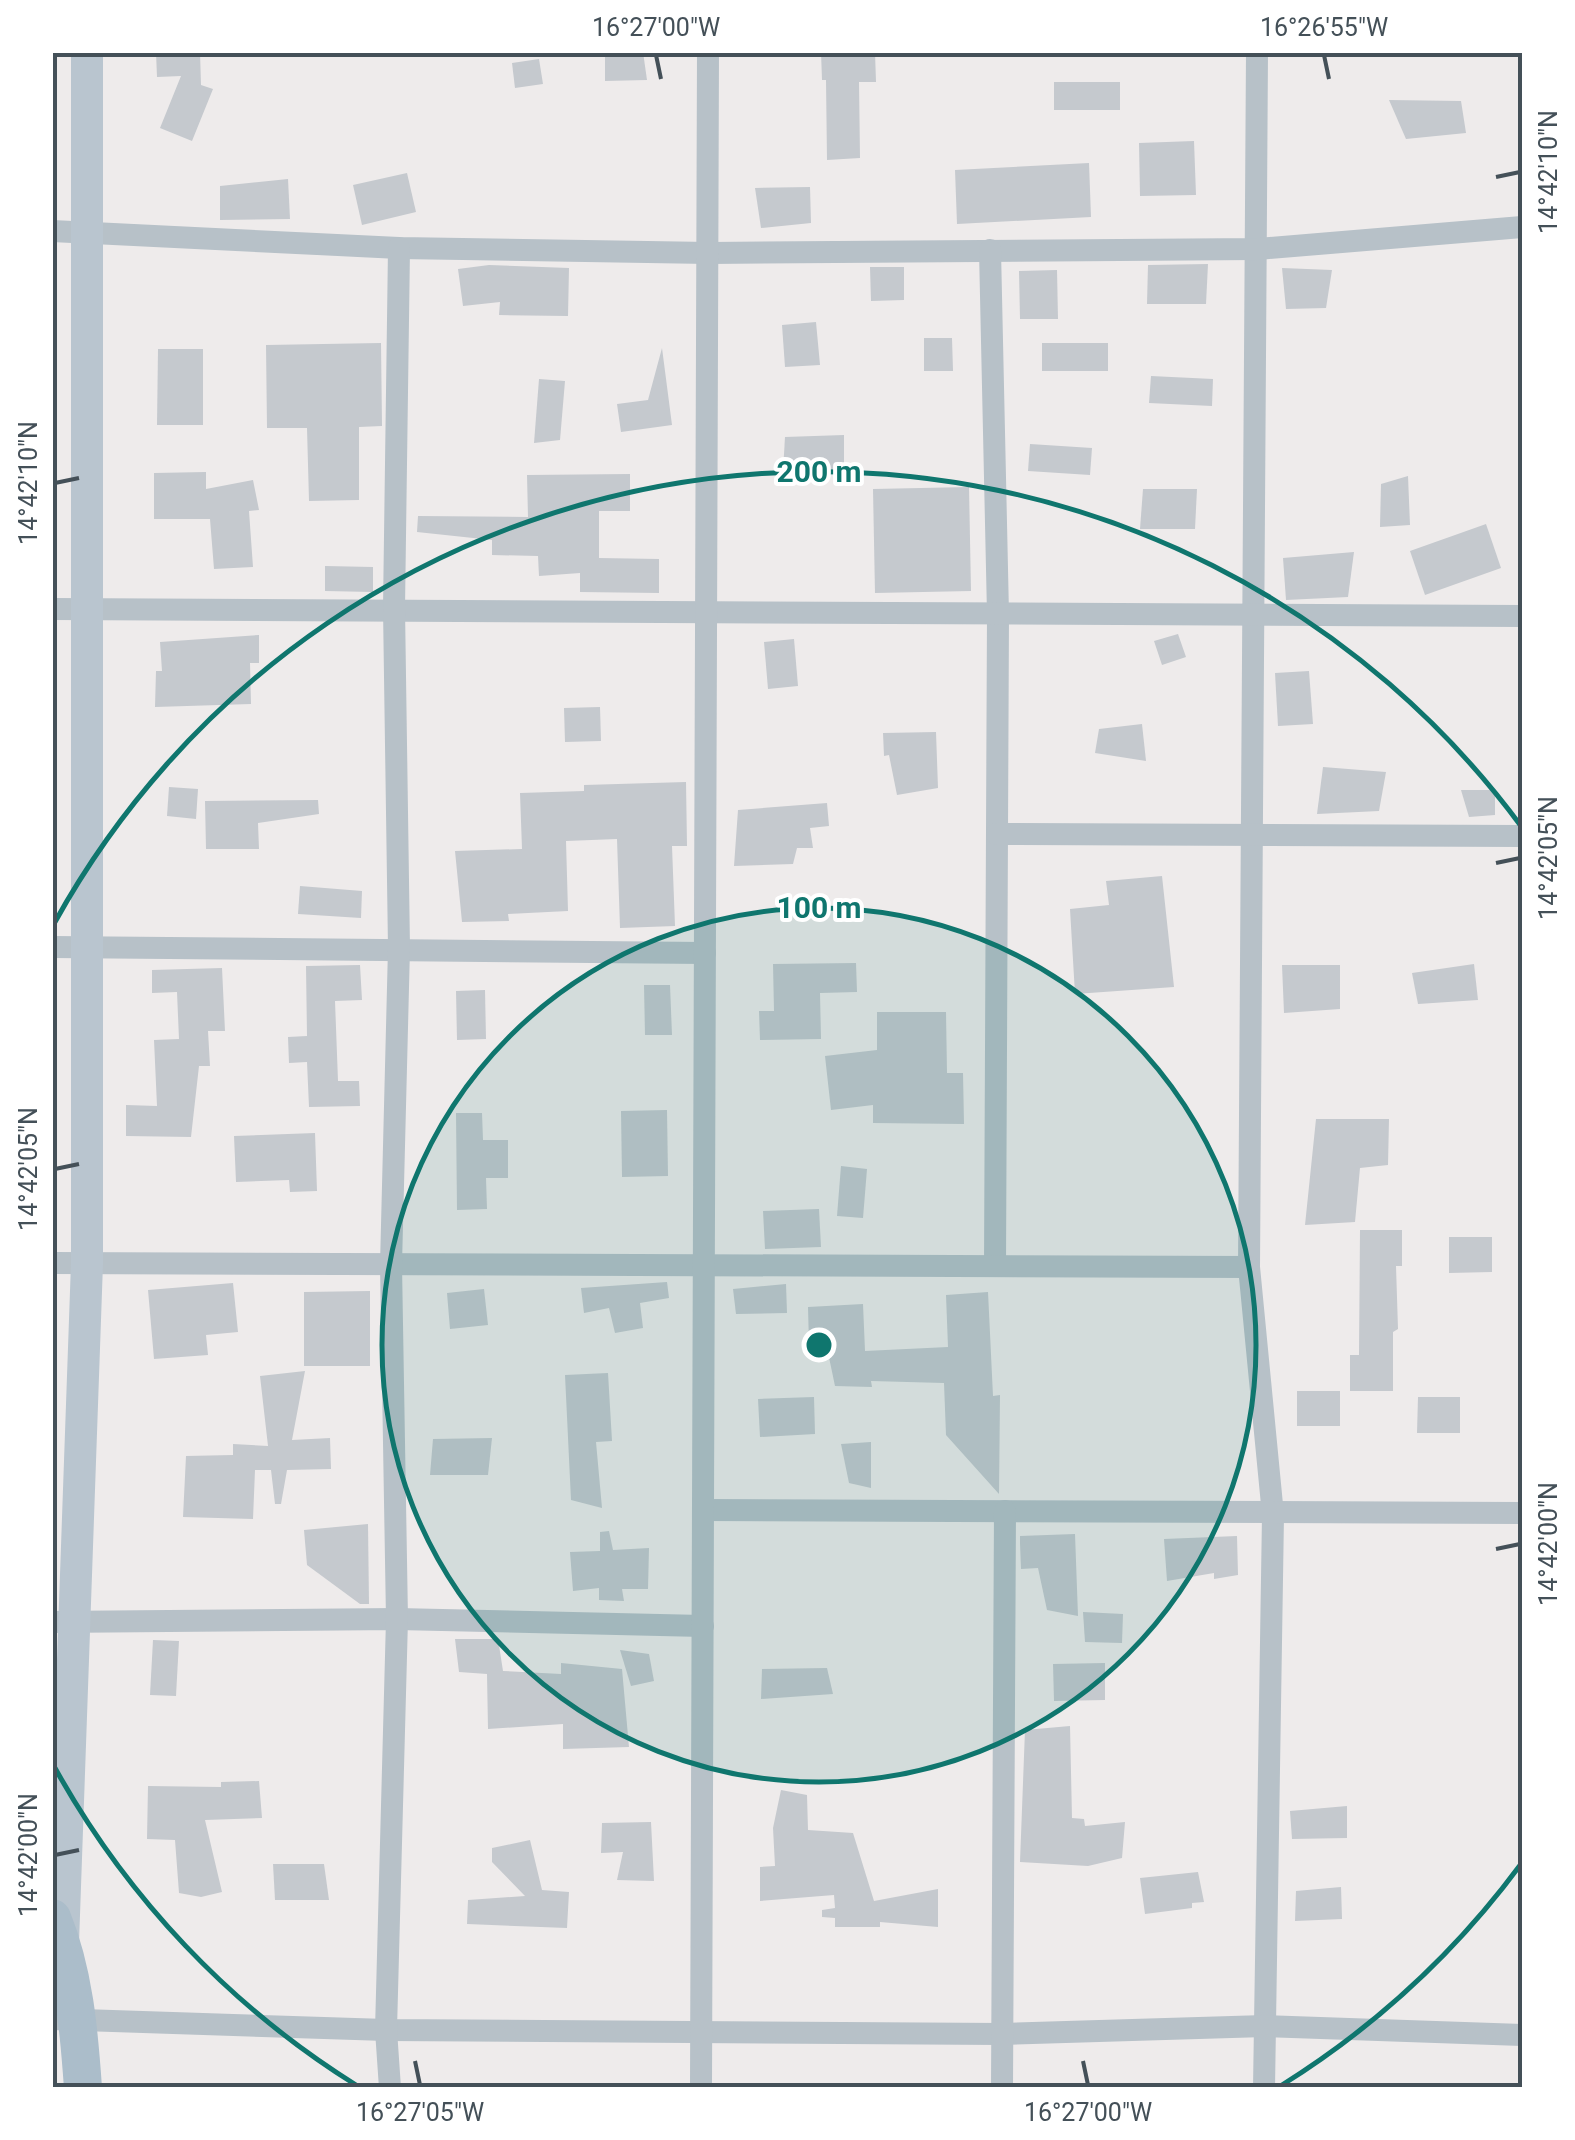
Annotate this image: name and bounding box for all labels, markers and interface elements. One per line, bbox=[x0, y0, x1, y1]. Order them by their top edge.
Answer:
text: 16°27'00"W bbox=[592, 13, 720, 42]
text: 16°26'55"W bbox=[1260, 13, 1388, 42]
text: 14°42'10"N bbox=[1534, 110, 1563, 234]
text: 14°42'10"N bbox=[14, 421, 43, 545]
text: 200 m bbox=[776, 454, 862, 489]
text: 14°42'05"N bbox=[1534, 796, 1563, 920]
text: 100 m bbox=[776, 890, 862, 925]
text: 14°42'05"N bbox=[14, 1107, 43, 1231]
centre of rings bbox=[801, 1327, 837, 1363]
text: 14°42'00"N bbox=[1534, 1482, 1563, 1606]
text: 14°42'00"N bbox=[14, 1793, 43, 1917]
text: 16°27'05"W bbox=[356, 2098, 484, 2127]
text: 16°27'00"W bbox=[1024, 2098, 1152, 2127]

